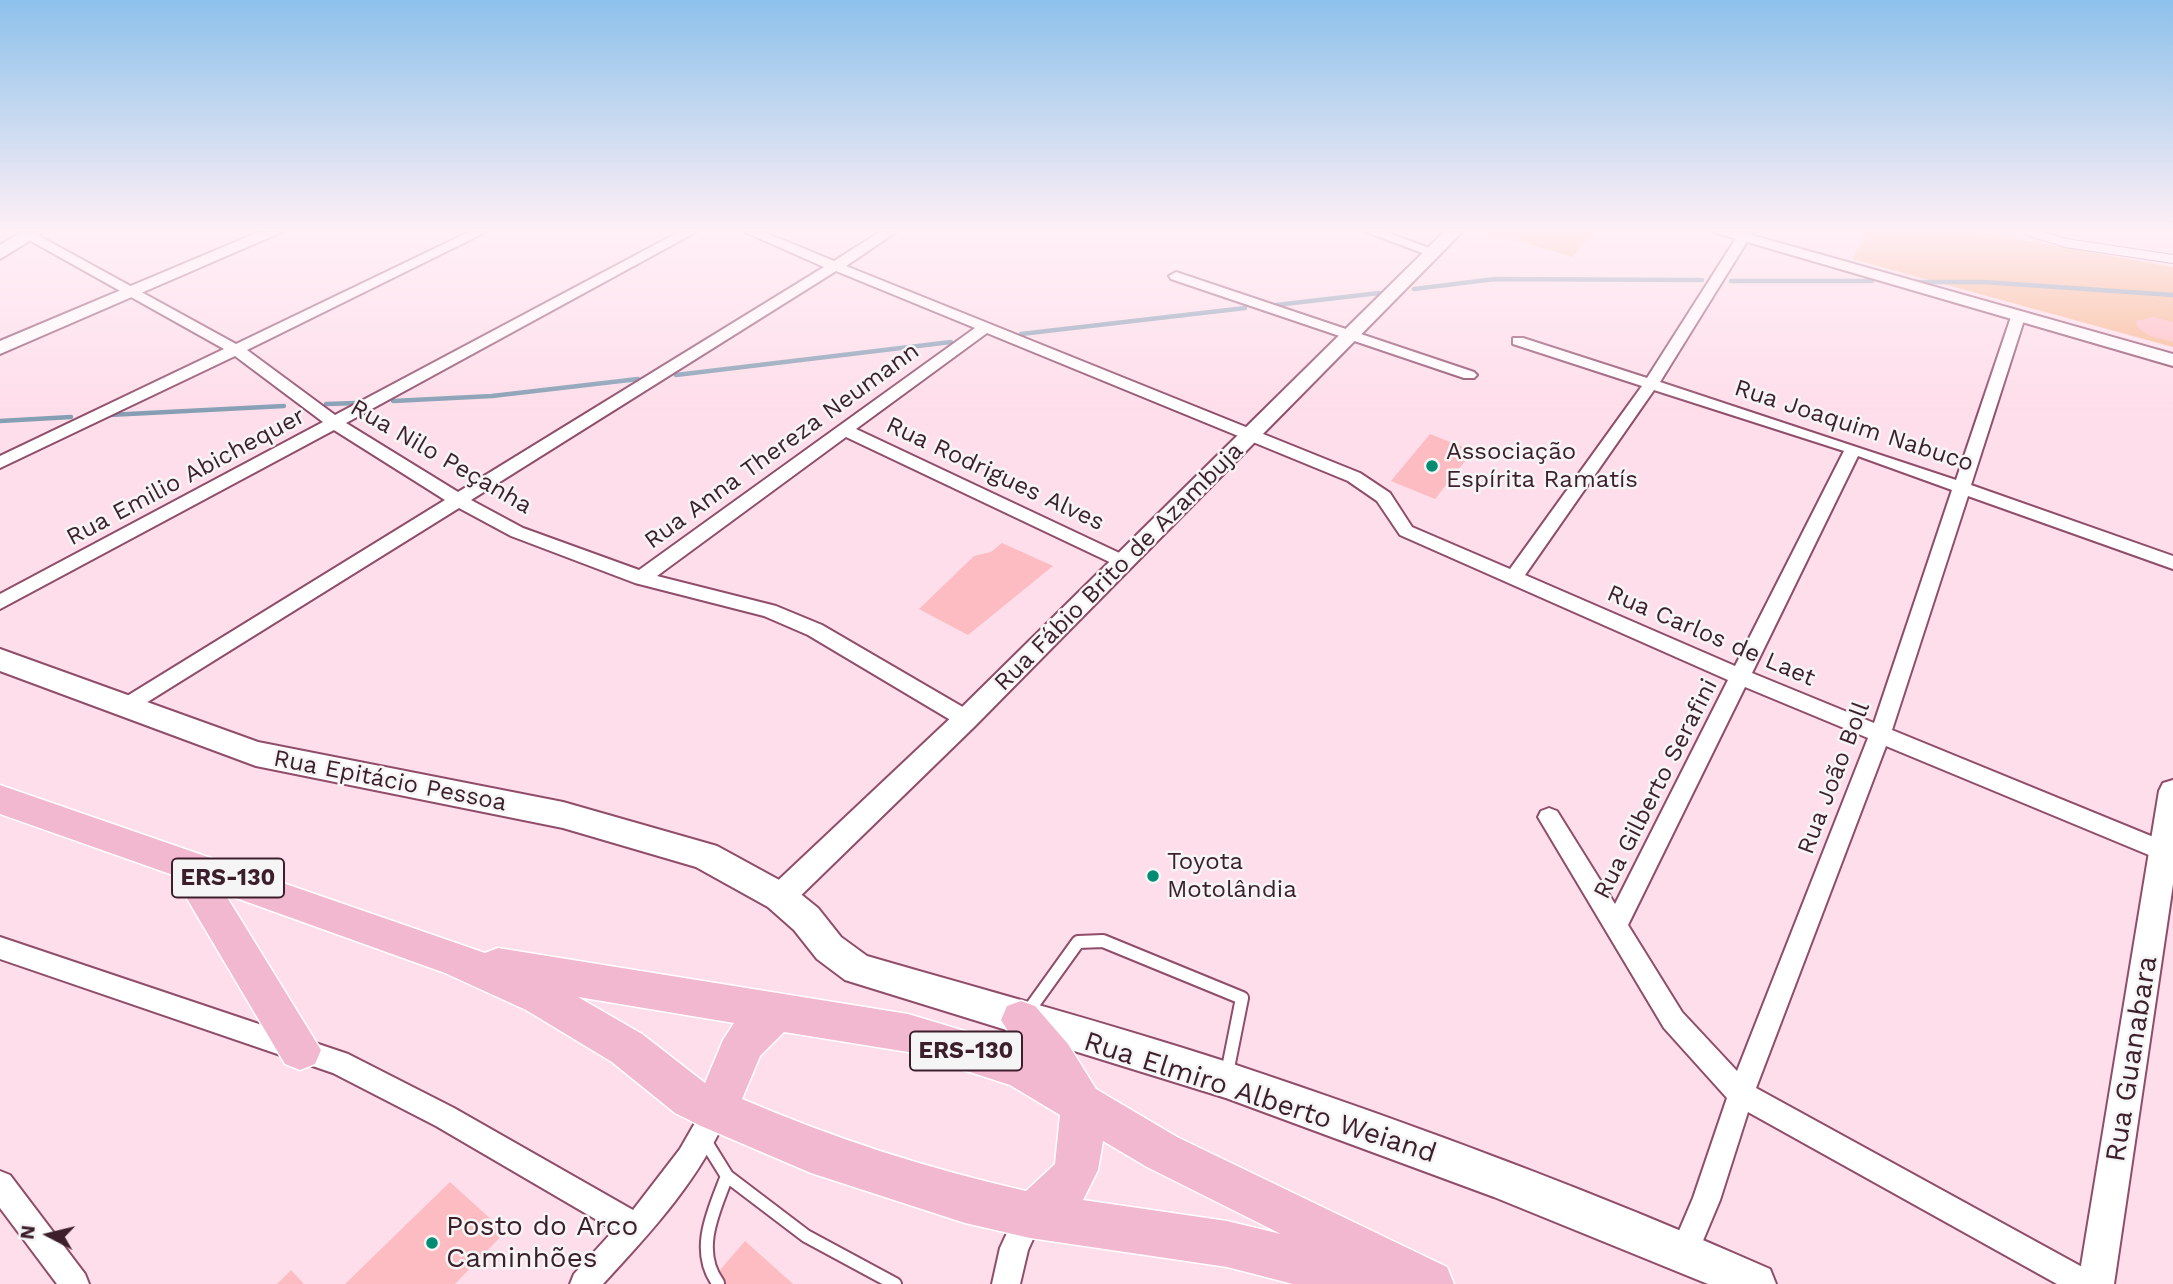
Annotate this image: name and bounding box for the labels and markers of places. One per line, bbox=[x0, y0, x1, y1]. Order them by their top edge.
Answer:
place label: Associação Espírita Ramatís bbox=[1446, 438, 1638, 494]
marker: Associação Espírita Ramatís bbox=[1424, 458, 1440, 474]
place label: Toyota Motolândia bbox=[1167, 848, 1297, 904]
marker: Toyota Motolândia bbox=[1145, 868, 1161, 884]
place label: Posto do Arco Caminhões bbox=[446, 1210, 638, 1276]
marker: Posto do Arco Caminhões bbox=[424, 1235, 440, 1251]

